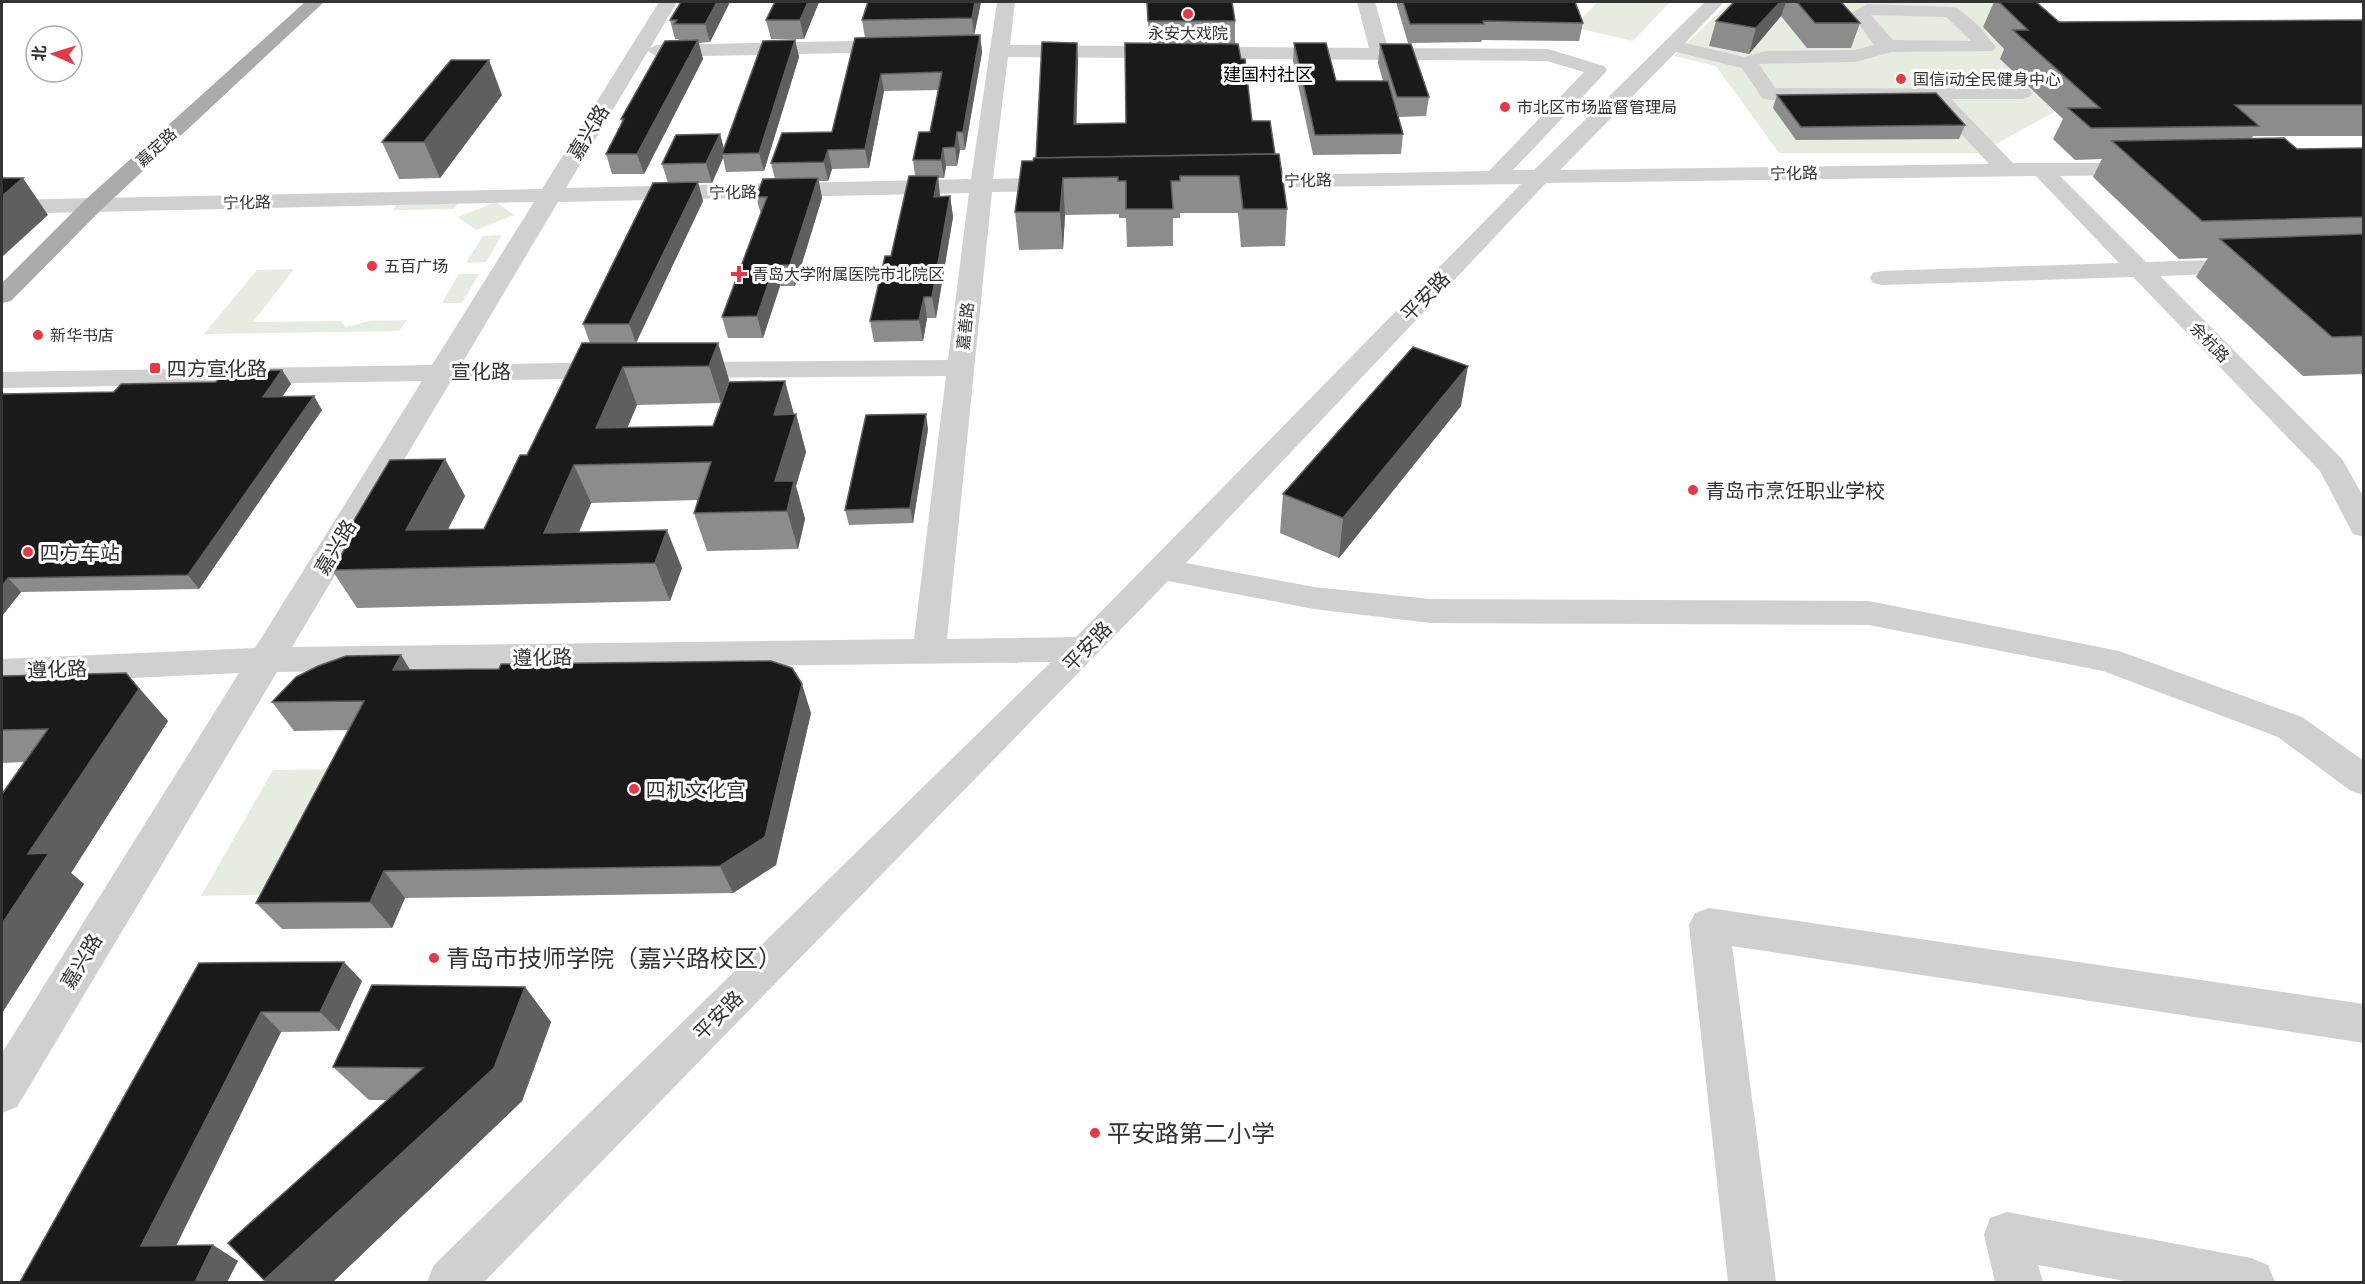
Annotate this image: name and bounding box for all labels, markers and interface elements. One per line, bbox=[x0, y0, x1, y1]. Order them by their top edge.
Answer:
marker: 永安大戏院 bbox=[1181, 7, 1195, 21]
north arrow bbox=[24, 24, 84, 84]
place label: 永安大戏院 bbox=[1148, 24, 1228, 42]
text: 北 bbox=[30, 45, 48, 62]
district label: 建国村社区 bbox=[1223, 64, 1313, 84]
place label: 国信i动全民健身中心 bbox=[1913, 70, 2061, 88]
marker: 国信i动全民健身中心 bbox=[1894, 72, 1908, 86]
place label: 市北区市场监督管理局 bbox=[1517, 98, 1677, 116]
street label: 嘉兴路 bbox=[563, 100, 613, 164]
marker: 市北区市场监督管理局 bbox=[1498, 100, 1512, 114]
street label: 嘉定路 bbox=[132, 124, 180, 170]
street label: 宁化路 bbox=[1770, 164, 1818, 182]
street label: 宁化路 bbox=[1284, 171, 1332, 189]
street label: 宁化路 bbox=[709, 183, 757, 201]
street label: 宁化路 bbox=[223, 193, 271, 211]
place label: 五百广场 bbox=[384, 257, 448, 275]
marker: 五百广场 bbox=[365, 259, 379, 273]
marker: 青岛大学附属医院市北院区 bbox=[730, 265, 748, 283]
place label: 青岛大学附属医院市北院区 bbox=[752, 265, 944, 283]
street label: 平安路 bbox=[1396, 266, 1454, 326]
street label: 嘉善路 bbox=[954, 301, 976, 351]
street label: 余杭路 bbox=[2187, 318, 2233, 366]
place label: 新华书店 bbox=[50, 326, 114, 344]
marker: 新华书店 bbox=[31, 328, 45, 342]
place label: 四方宣化路 bbox=[167, 357, 267, 380]
street label: 宣化路 bbox=[451, 360, 511, 383]
marker: 四方宣化路 bbox=[148, 361, 162, 375]
place label: 青岛市烹饪职业学校 bbox=[1705, 479, 1885, 502]
marker: 青岛市烹饪职业学校 bbox=[1686, 483, 1700, 497]
street label: 嘉兴路 bbox=[310, 515, 360, 579]
place label: 四方车站 bbox=[40, 541, 120, 564]
marker: 四方车站 bbox=[21, 545, 35, 559]
street label: 平安路 bbox=[1058, 616, 1116, 676]
street label: 遵化路 bbox=[512, 645, 572, 669]
street label: 遵化路 bbox=[27, 656, 87, 682]
place label: 四机文化宫 bbox=[646, 778, 746, 801]
marker: 四机文化宫 bbox=[627, 782, 641, 796]
street label: 嘉兴路 bbox=[56, 929, 106, 993]
place label: 青岛市技师学院（嘉兴路校区） bbox=[446, 945, 782, 972]
marker: 青岛市技师学院（嘉兴路校区） bbox=[427, 951, 441, 965]
street label: 平安路 bbox=[689, 986, 747, 1044]
place label: 平安路第二小学 bbox=[1107, 1120, 1275, 1147]
marker: 平安路第二小学 bbox=[1088, 1126, 1102, 1140]

